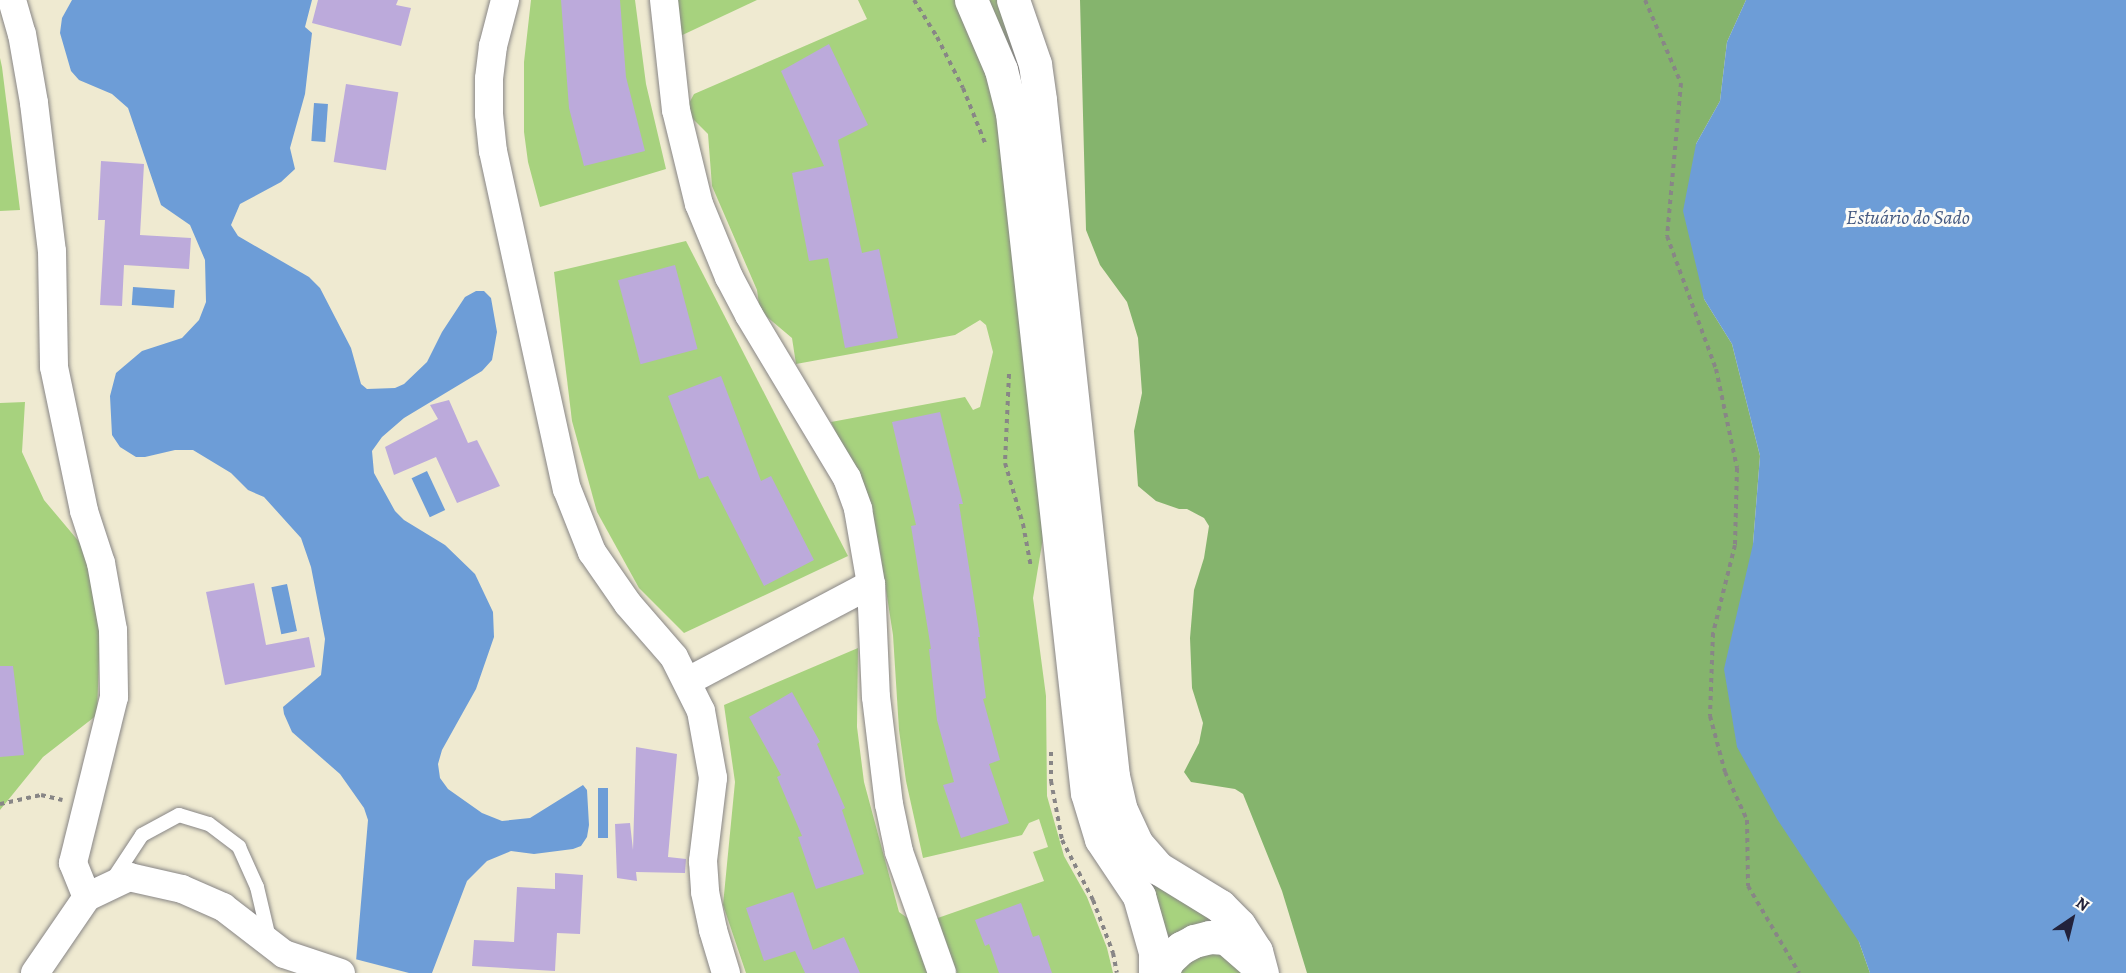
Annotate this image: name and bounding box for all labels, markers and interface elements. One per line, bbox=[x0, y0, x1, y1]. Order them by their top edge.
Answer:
water label: Estuário do Sado bbox=[1846, 205, 1970, 229]
north arrow bbox=[2042, 889, 2102, 949]
text: N bbox=[2071, 892, 2093, 917]

